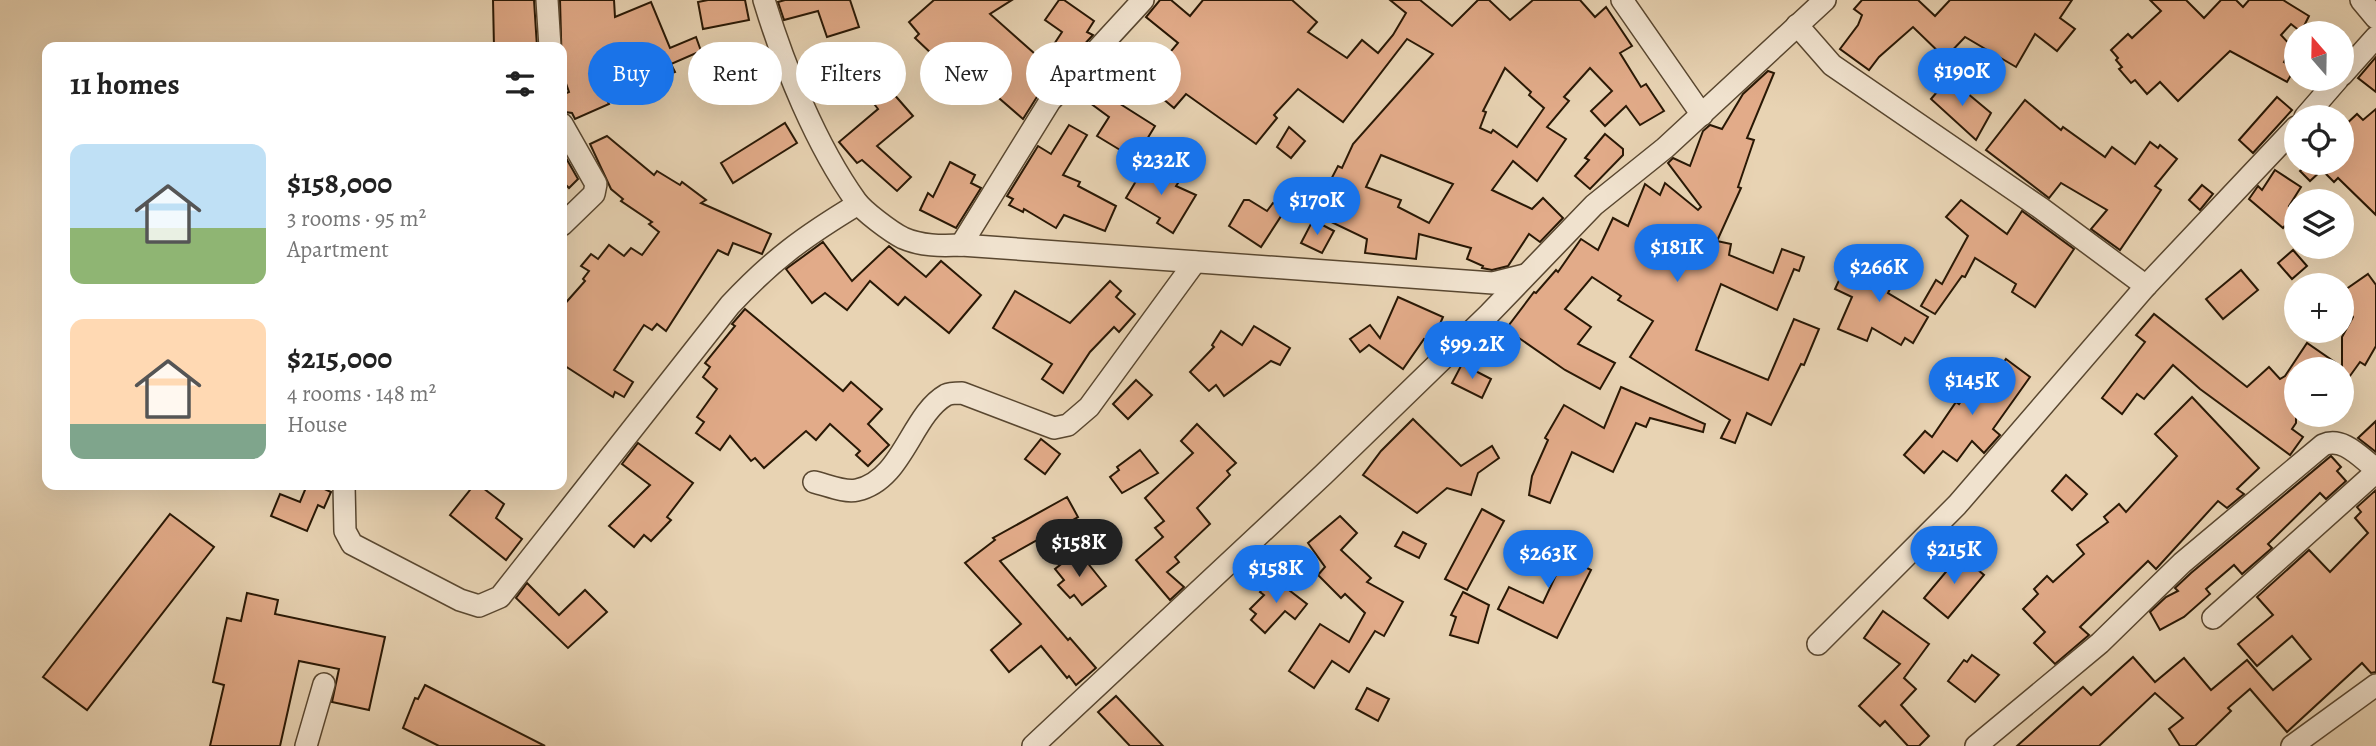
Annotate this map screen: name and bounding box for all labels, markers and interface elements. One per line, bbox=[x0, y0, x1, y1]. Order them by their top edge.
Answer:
north arrow bbox=[2284, 21, 2354, 91]
map controls bbox=[2284, 21, 2354, 427]
chip: Buy bbox=[588, 42, 674, 105]
chip: Rent bbox=[688, 42, 782, 105]
chip: Filters bbox=[796, 42, 906, 105]
chip: New bbox=[920, 42, 1012, 105]
chip: Apartment bbox=[1026, 42, 1181, 105]
pin: $190K bbox=[1913, 48, 2011, 108]
text: $190K bbox=[1934, 55, 1990, 86]
text: 11 homes bbox=[70, 64, 180, 104]
icon: filters bbox=[501, 65, 539, 103]
button: locate bbox=[2284, 105, 2354, 175]
pin: $232K bbox=[1112, 138, 1210, 197]
text: $232K bbox=[1132, 144, 1190, 175]
text: $158,000 bbox=[287, 163, 392, 203]
icon: home bbox=[126, 172, 210, 256]
pin: $170K bbox=[1268, 177, 1366, 237]
text: $170K bbox=[1289, 184, 1345, 215]
button: layers bbox=[2284, 189, 2354, 259]
text: 3 rooms · 95 m² bbox=[287, 203, 426, 234]
pin: $181K bbox=[1628, 224, 1726, 284]
text: $181K bbox=[1650, 231, 1704, 262]
text: Apartment bbox=[287, 234, 389, 265]
pin: $266K bbox=[1830, 244, 1928, 304]
text: $266K bbox=[1850, 251, 1908, 282]
button: + bbox=[2284, 273, 2354, 343]
pin: $99.2K bbox=[1415, 322, 1529, 381]
text: $99.2K bbox=[1440, 328, 1504, 359]
text: $215,000 bbox=[287, 338, 392, 378]
icon: home bbox=[126, 347, 210, 431]
button: − bbox=[2284, 357, 2354, 427]
pin: $145K bbox=[1923, 358, 2021, 417]
text: $145K bbox=[1945, 364, 1999, 395]
text: 4 rooms · 148 m² bbox=[287, 378, 436, 409]
text: House bbox=[287, 409, 347, 440]
pin: $158K bbox=[1030, 520, 1128, 579]
text: $158K bbox=[1052, 526, 1106, 557]
pin: $215K bbox=[1905, 526, 2003, 586]
pin: $263K bbox=[1499, 530, 1597, 590]
text: $215K bbox=[1927, 533, 1982, 564]
text: $263K bbox=[1519, 537, 1577, 568]
pin: $158K bbox=[1227, 546, 1325, 605]
text: $158K bbox=[1249, 552, 1303, 583]

